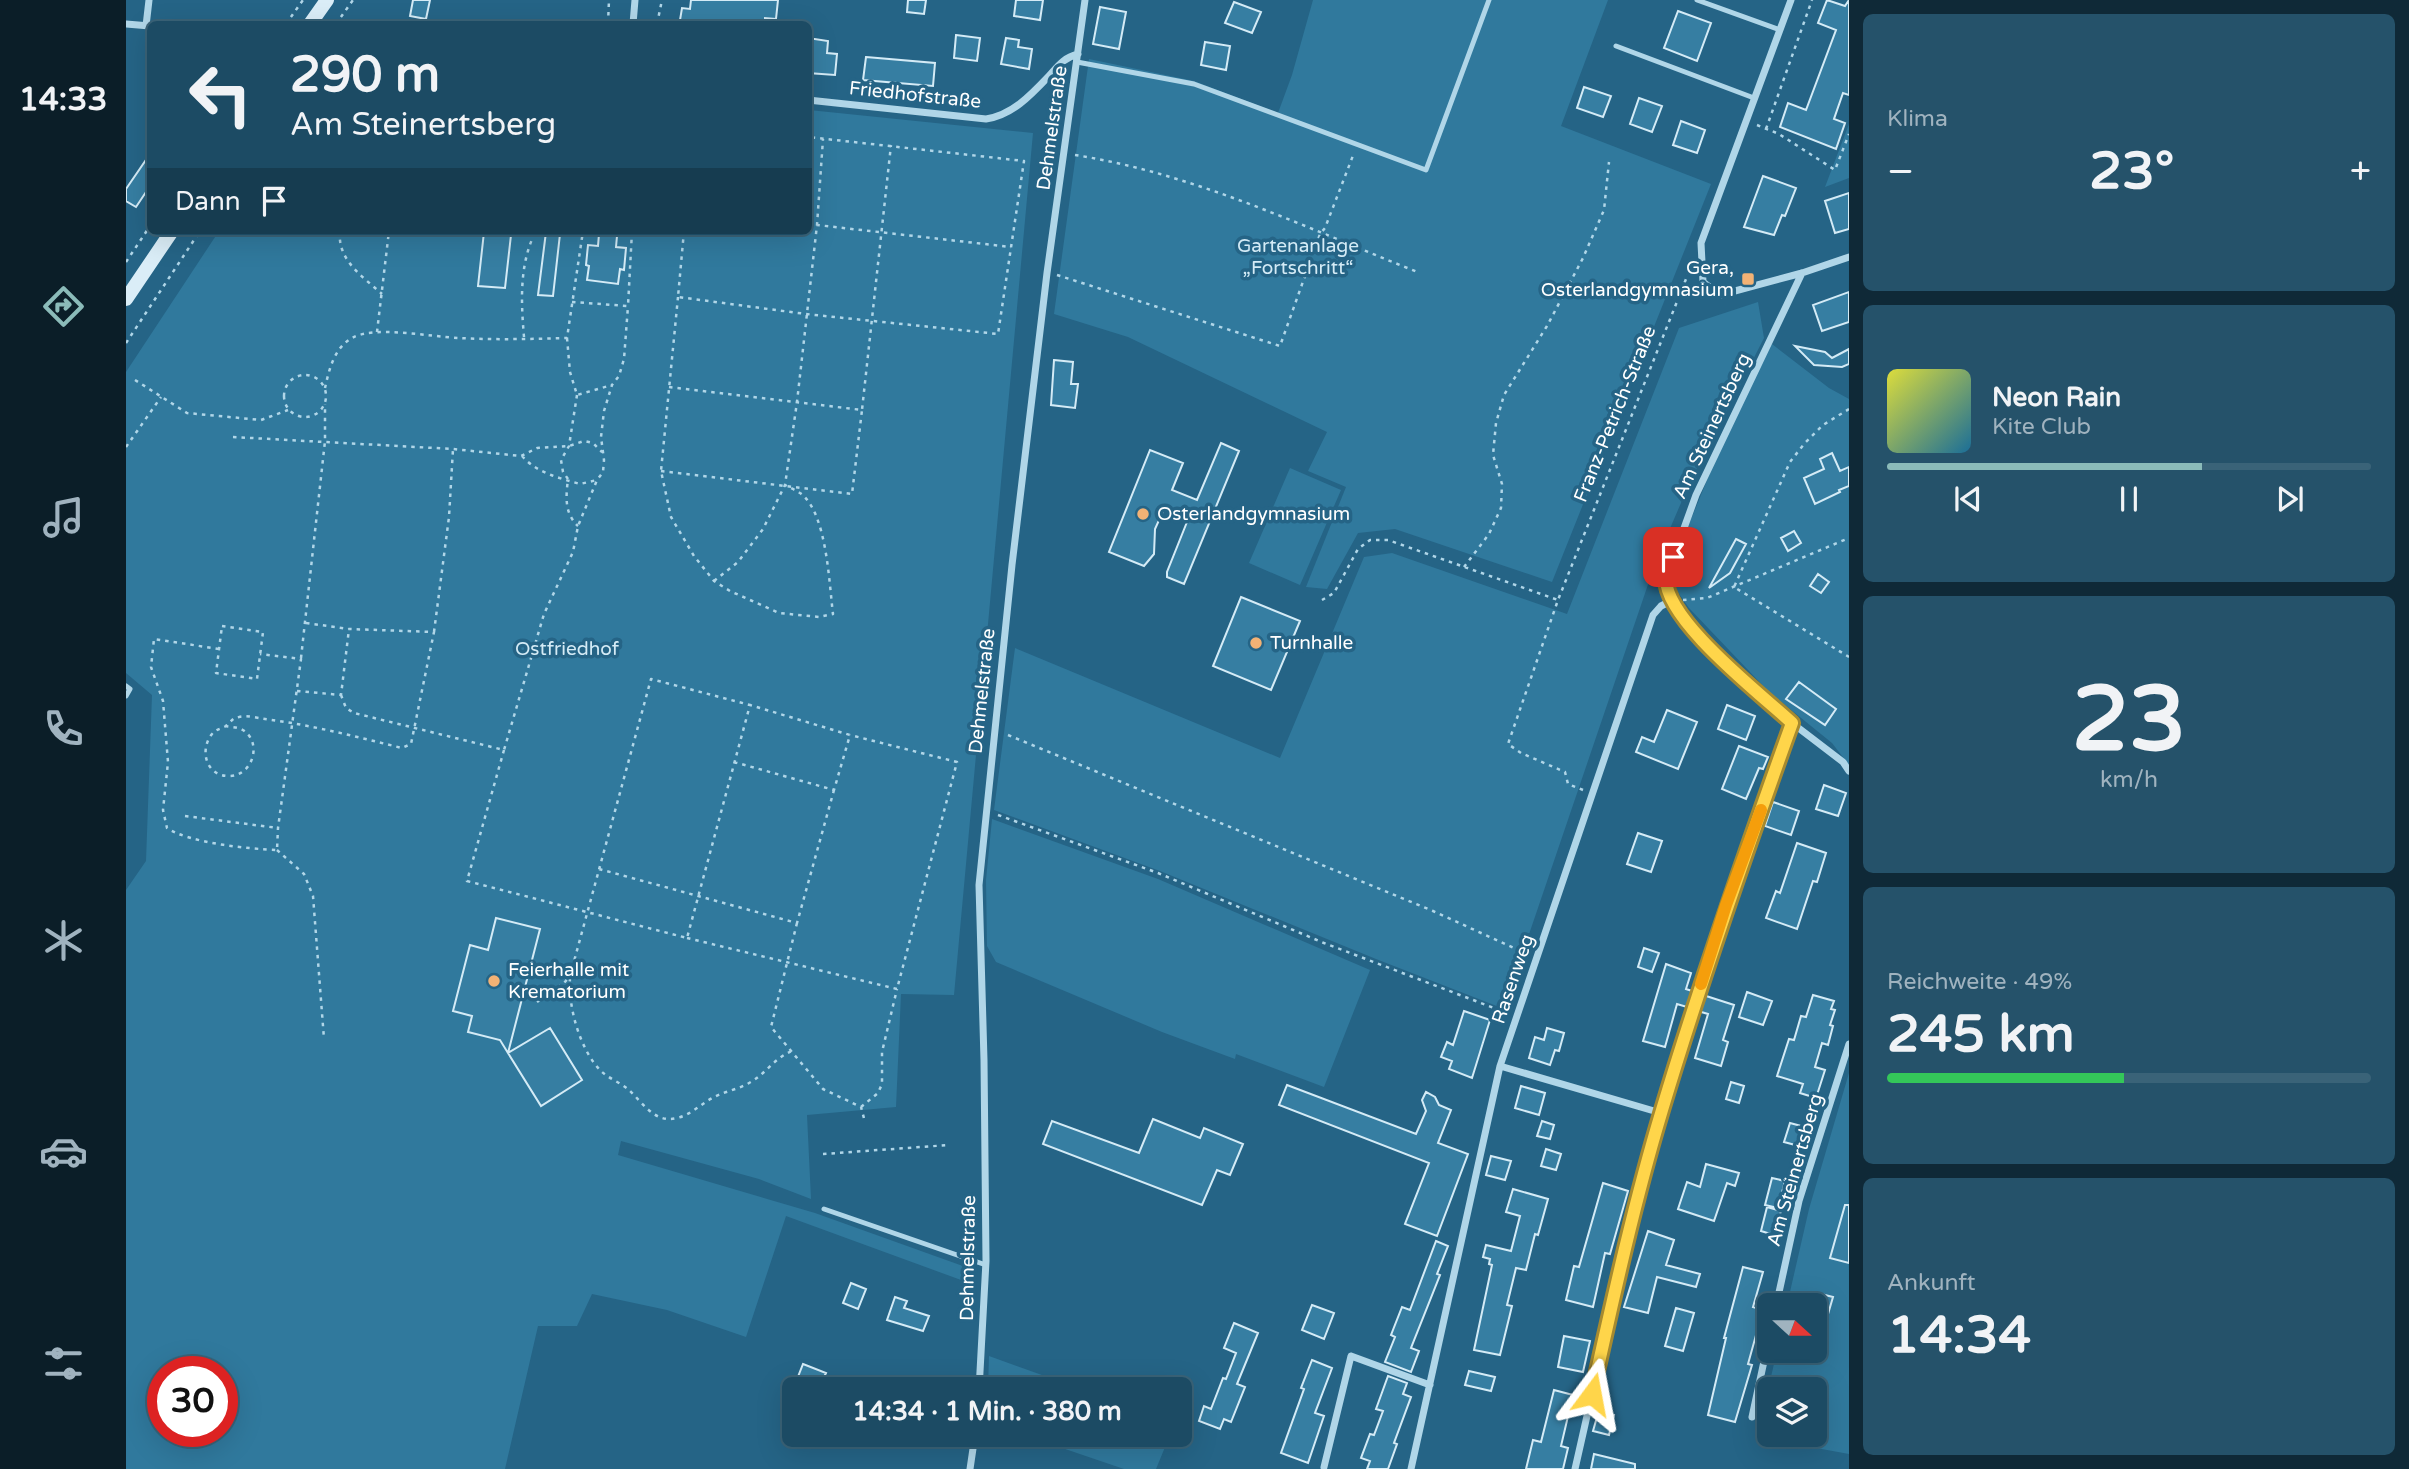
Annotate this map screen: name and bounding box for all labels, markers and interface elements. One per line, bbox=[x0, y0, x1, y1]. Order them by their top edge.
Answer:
text: 290 m bbox=[290, 46, 440, 105]
icon: left bbox=[175, 49, 266, 140]
street label: Dehmelstraße bbox=[1032, 64, 1072, 192]
street label: Friedhofstraße bbox=[848, 77, 982, 113]
text: 14:33 bbox=[19, 81, 107, 119]
text: Klima bbox=[1887, 105, 1948, 133]
text: Am Steinertsberg bbox=[290, 106, 556, 144]
text: 23° bbox=[2089, 140, 2174, 203]
text: − bbox=[1887, 149, 1914, 195]
text: + bbox=[2350, 149, 2371, 195]
icon: arrive bbox=[255, 182, 293, 220]
text: Dann bbox=[175, 186, 241, 217]
park label: Gartenanlage „Fortschritt“ bbox=[1237, 235, 1359, 279]
place label: Gera, Osterlandgymnasium bbox=[1541, 257, 1734, 301]
marker: Gera, Osterlandgymnasium bbox=[1740, 271, 1756, 287]
icon: directions bbox=[39, 282, 88, 331]
street label: Franz-Petrich-Straße bbox=[1570, 323, 1660, 505]
street label: Am Steinertsberg bbox=[1669, 350, 1755, 502]
text: Neon Rain bbox=[1992, 382, 2121, 413]
text: Kite Club bbox=[1992, 413, 2091, 441]
icon: previous bbox=[1949, 480, 1987, 518]
icon: pause bbox=[2110, 480, 2148, 518]
icon: next bbox=[2271, 480, 2309, 518]
icon: music bbox=[39, 493, 88, 542]
place label: Osterlandgymnasium bbox=[1157, 503, 1350, 525]
marker: Osterlandgymnasium bbox=[1135, 506, 1151, 522]
pin bbox=[1643, 527, 1703, 587]
icon: arrive bbox=[1654, 538, 1692, 576]
street label: Dehmelstraße bbox=[964, 627, 1000, 755]
place label: Turnhalle bbox=[1270, 632, 1353, 654]
marker: Turnhalle bbox=[1248, 635, 1264, 651]
park label: Ostfriedhof bbox=[515, 638, 620, 660]
text: 23 bbox=[2072, 665, 2186, 775]
icon: phone bbox=[39, 704, 88, 753]
text: km/h bbox=[2100, 766, 2158, 794]
icon: climate bbox=[39, 916, 88, 965]
street label: Rasenweg bbox=[1487, 931, 1539, 1027]
place label: Feierhalle mit Krematorium bbox=[508, 959, 629, 1003]
text: Reichweite · 49% bbox=[1887, 968, 2072, 996]
marker: Feierhalle mit Krematorium bbox=[486, 973, 502, 989]
text: 245 km bbox=[1887, 1003, 2075, 1066]
street label: Am Steinertsberg bbox=[1763, 1091, 1827, 1249]
icon: car bbox=[39, 1127, 88, 1176]
street label: Dehmelstraße bbox=[956, 1195, 980, 1321]
text: Ankunft bbox=[1887, 1269, 1976, 1297]
north arrow bbox=[1757, 1293, 1827, 1363]
map controls bbox=[1757, 1293, 1827, 1447]
text: 14:34 bbox=[1887, 1304, 2031, 1367]
icon: filters bbox=[39, 1339, 88, 1388]
speed limit sign: 30 bbox=[147, 1356, 238, 1447]
position arrow bbox=[1555, 1357, 1629, 1431]
button: layers bbox=[1757, 1377, 1827, 1447]
text: 14:34 · 1 Min. · 380 m bbox=[852, 1396, 1122, 1427]

